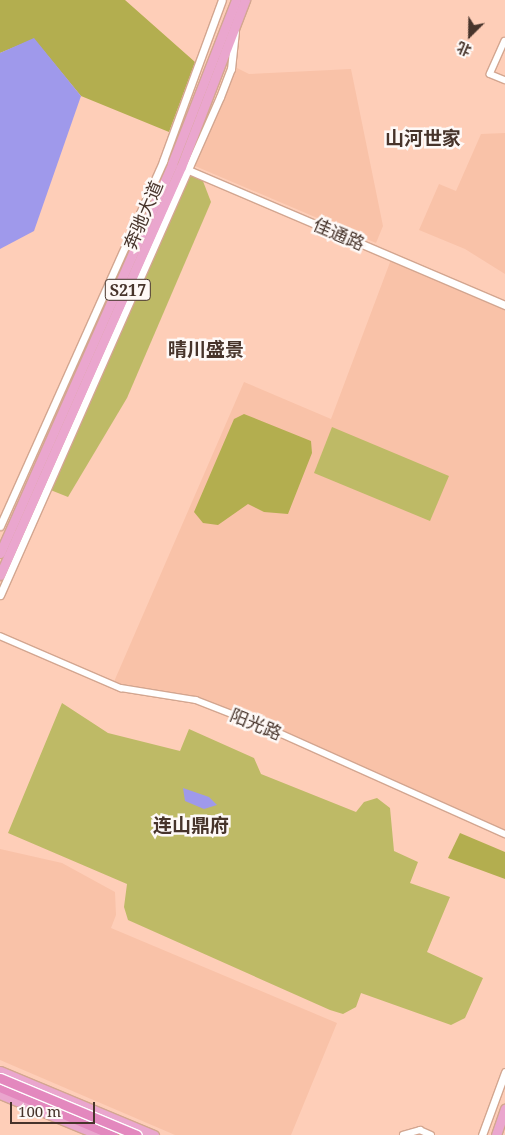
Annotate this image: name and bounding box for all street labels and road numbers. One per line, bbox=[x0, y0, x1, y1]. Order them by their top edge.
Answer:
street label: 奔驰大道 bbox=[119, 178, 167, 252]
street label: 佳通路 bbox=[310, 214, 368, 254]
road number: S217 bbox=[104, 276, 152, 304]
street label: 阳光路 bbox=[227, 704, 285, 744]

